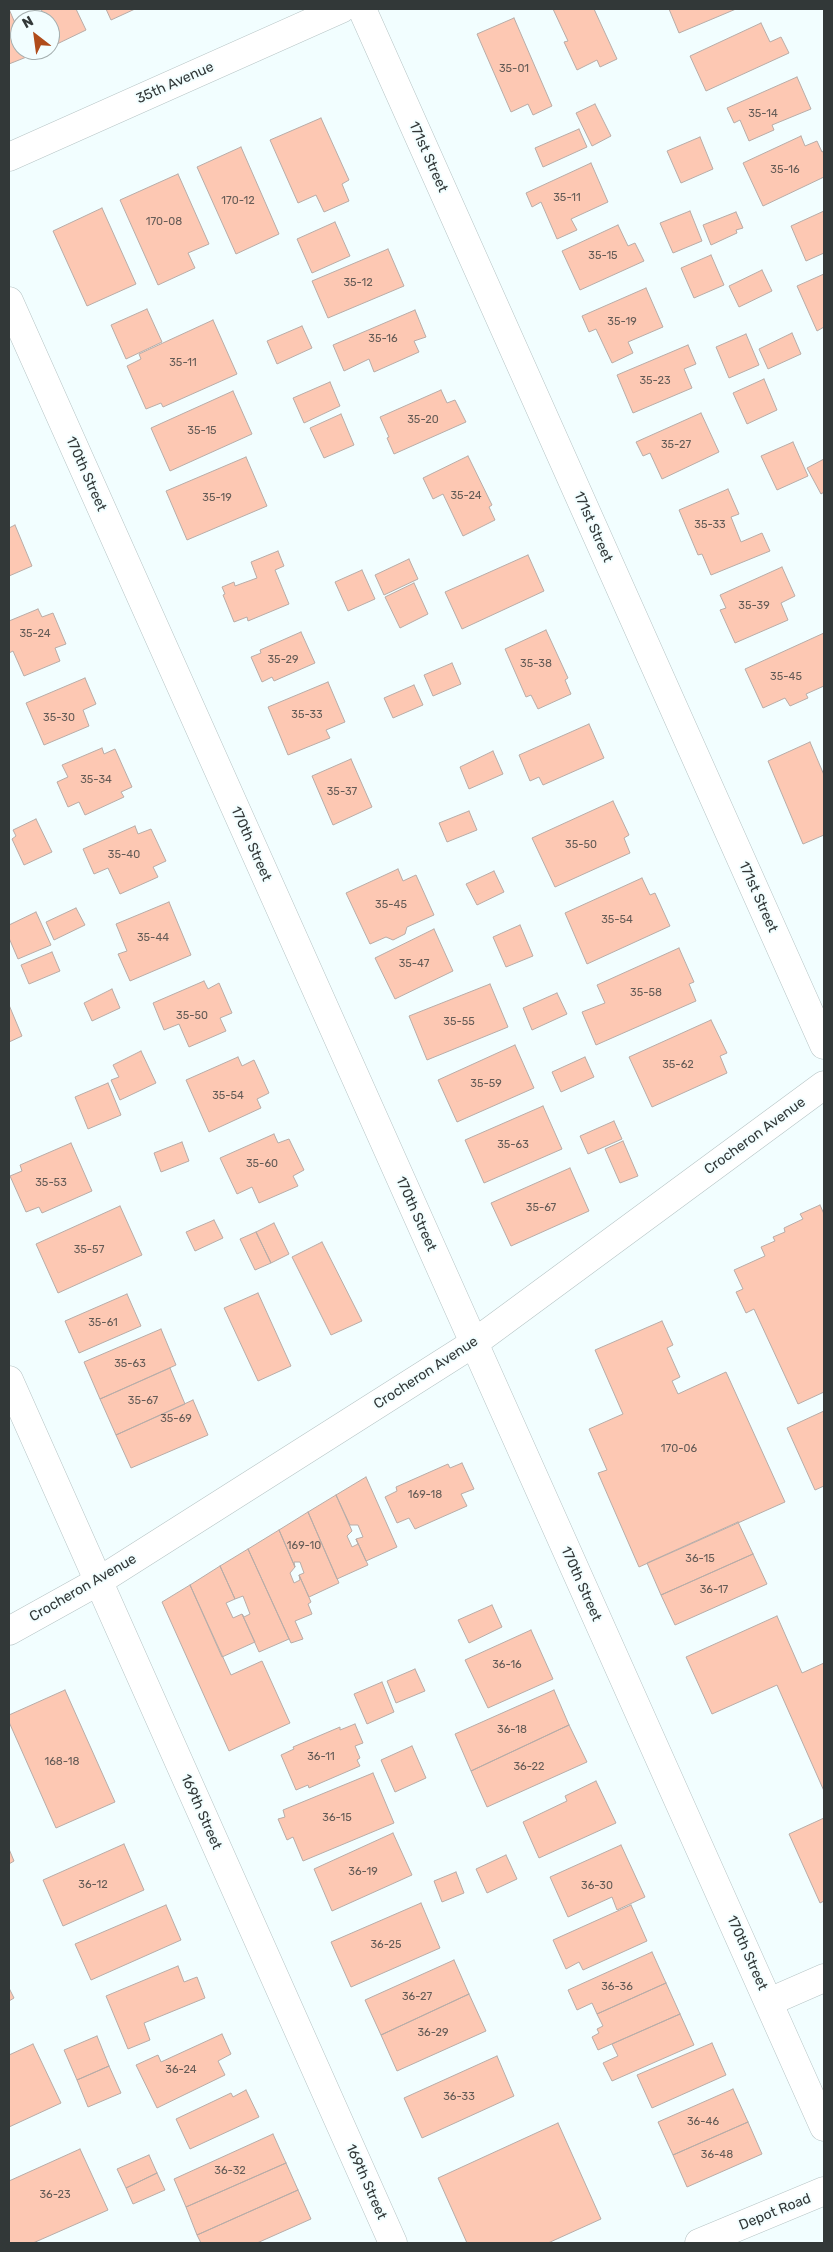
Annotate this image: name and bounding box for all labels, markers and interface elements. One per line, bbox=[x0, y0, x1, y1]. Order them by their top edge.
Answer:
north arrow bbox=[10, 10, 60, 60]
text: N bbox=[19, 13, 36, 32]
street label: 35th Avenue bbox=[134, 58, 216, 108]
house number: 35-01 bbox=[499, 62, 529, 76]
house number: 35-14 bbox=[748, 107, 778, 121]
street label: 171st Street bbox=[405, 119, 451, 195]
house number: 35-16 bbox=[770, 163, 800, 177]
house number: 35-11 bbox=[553, 191, 581, 205]
house number: 170-12 bbox=[221, 194, 255, 208]
house number: 170-08 bbox=[146, 215, 182, 229]
house number: 35-15 bbox=[588, 249, 618, 263]
house number: 35-12 bbox=[343, 276, 373, 290]
house number: 35-19 bbox=[607, 315, 637, 329]
house number: 35-16 bbox=[368, 332, 398, 346]
house number: 35-11 bbox=[169, 356, 197, 370]
house number: 35-23 bbox=[639, 374, 671, 388]
house number: 35-20 bbox=[407, 413, 439, 427]
house number: 35-15 bbox=[187, 424, 217, 438]
street label: 170th Street bbox=[62, 434, 110, 514]
house number: 35-27 bbox=[661, 438, 691, 452]
house number: 35-24 bbox=[450, 489, 482, 503]
street label: 171st Street bbox=[570, 489, 616, 565]
house number: 35-19 bbox=[202, 491, 232, 505]
house number: 35-33 bbox=[694, 518, 726, 532]
house number: 35-39 bbox=[738, 599, 770, 613]
house number: 35-24 bbox=[19, 627, 51, 641]
house number: 35-29 bbox=[267, 653, 299, 667]
house number: 35-38 bbox=[520, 657, 552, 671]
house number: 35-45 bbox=[770, 670, 802, 684]
house number: 35-33 bbox=[291, 708, 323, 722]
house number: 35-30 bbox=[43, 711, 75, 725]
house number: 35-34 bbox=[80, 773, 112, 787]
house number: 35-37 bbox=[327, 785, 357, 799]
street label: 170th Street bbox=[227, 804, 275, 884]
house number: 35-50 bbox=[565, 838, 597, 852]
house number: 35-40 bbox=[108, 848, 140, 862]
street label: 171st Street bbox=[735, 859, 781, 935]
house number: 35-45 bbox=[375, 898, 407, 912]
house number: 35-54 bbox=[601, 913, 633, 927]
house number: 35-44 bbox=[137, 931, 169, 945]
house number: 35-47 bbox=[399, 957, 429, 971]
house number: 35-58 bbox=[630, 986, 662, 1000]
house number: 35-50 bbox=[176, 1009, 208, 1023]
house number: 35-55 bbox=[443, 1015, 475, 1029]
house number: 35-62 bbox=[662, 1058, 694, 1072]
house number: 35-59 bbox=[470, 1077, 502, 1091]
house number: 35-54 bbox=[212, 1089, 244, 1103]
street label: Crocheron Avenue bbox=[701, 1094, 809, 1178]
house number: 35-63 bbox=[497, 1138, 529, 1152]
house number: 35-60 bbox=[246, 1157, 278, 1171]
street label: 170th Street bbox=[392, 1174, 440, 1254]
house number: 35-53 bbox=[35, 1176, 67, 1190]
house number: 35-67 bbox=[526, 1201, 556, 1215]
house number: 35-57 bbox=[74, 1243, 104, 1257]
house number: 35-61 bbox=[88, 1316, 118, 1330]
street label: Crocheron Avenue bbox=[371, 1333, 481, 1413]
house number: 35-63 bbox=[114, 1357, 146, 1371]
house number: 35-67 bbox=[128, 1394, 158, 1408]
house number: 35-69 bbox=[160, 1412, 192, 1426]
house number: 170-06 bbox=[661, 1442, 697, 1456]
house number: 169-18 bbox=[408, 1488, 442, 1502]
house number: 169-10 bbox=[287, 1539, 321, 1553]
street label: 170th Street bbox=[557, 1544, 605, 1624]
street label: Crocheron Avenue bbox=[26, 1551, 140, 1625]
house number: 36-15 bbox=[685, 1552, 715, 1566]
house number: 36-17 bbox=[700, 1583, 728, 1597]
house number: 36-16 bbox=[492, 1658, 522, 1672]
house number: 36-18 bbox=[497, 1723, 527, 1737]
house number: 36-11 bbox=[307, 1750, 335, 1764]
house number: 168-18 bbox=[45, 1755, 79, 1769]
house number: 36-22 bbox=[513, 1760, 545, 1774]
street label: 169th Street bbox=[177, 1772, 225, 1852]
house number: 36-15 bbox=[322, 1811, 352, 1825]
house number: 36-19 bbox=[348, 1865, 378, 1879]
house number: 36-12 bbox=[78, 1878, 108, 1892]
house number: 36-30 bbox=[581, 1879, 613, 1893]
street label: 170th Street bbox=[723, 1913, 771, 1993]
house number: 36-25 bbox=[370, 1938, 402, 1952]
house number: 36-36 bbox=[601, 1980, 633, 1994]
house number: 36-27 bbox=[402, 1990, 432, 2004]
house number: 36-29 bbox=[417, 2026, 449, 2040]
house number: 36-24 bbox=[165, 2063, 197, 2077]
house number: 36-33 bbox=[443, 2090, 475, 2104]
house number: 36-46 bbox=[687, 2115, 719, 2129]
street label: 169th Street bbox=[342, 2142, 390, 2222]
house number: 36-48 bbox=[701, 2148, 733, 2162]
house number: 36-32 bbox=[214, 2164, 246, 2178]
house number: 36-23 bbox=[39, 2188, 71, 2202]
street label: Depot Road bbox=[737, 2190, 813, 2234]

